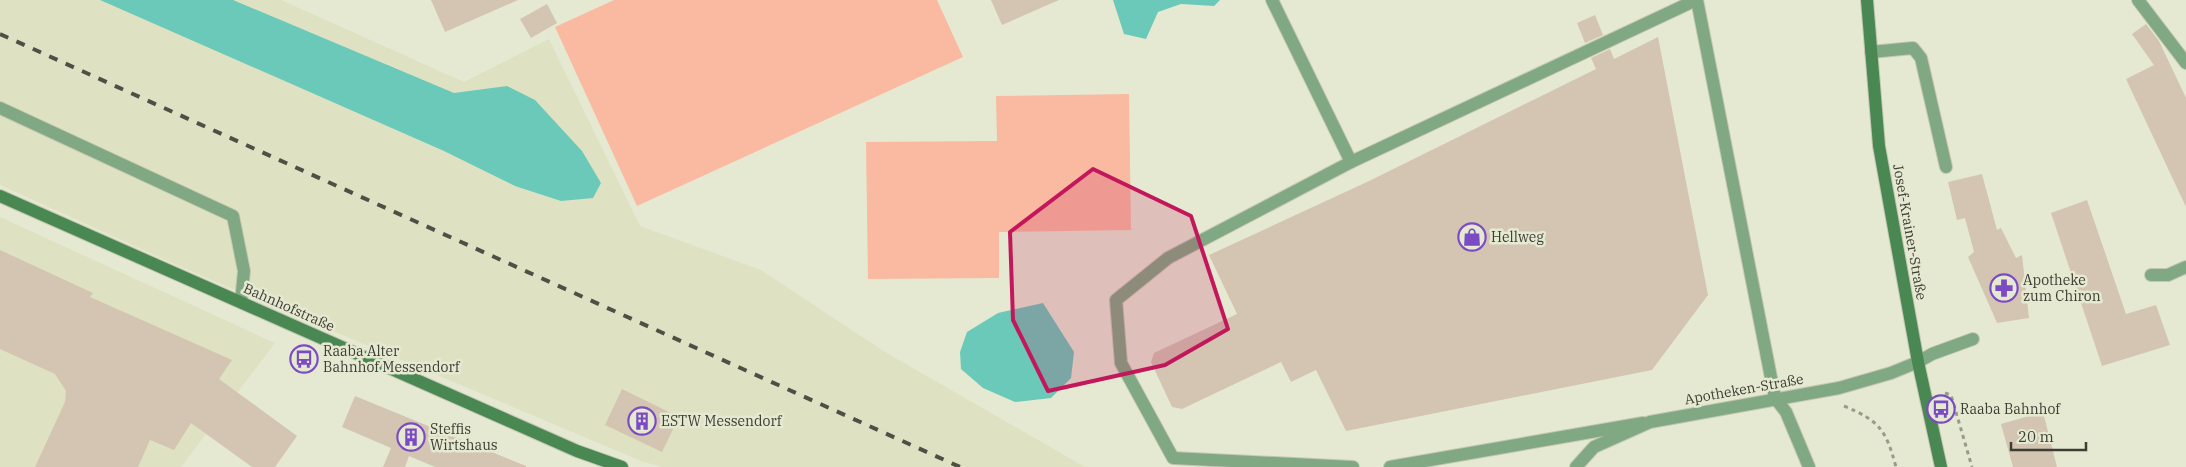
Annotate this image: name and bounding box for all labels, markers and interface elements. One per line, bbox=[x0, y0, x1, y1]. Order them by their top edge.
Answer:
street label: Josef-Krainer-Straße bbox=[1889, 163, 1931, 301]
shop icon: Hellweg bbox=[1457, 222, 1487, 252]
place label: Hellweg bbox=[1491, 228, 1544, 246]
place label: Apotheke zum Chiron bbox=[2023, 271, 2101, 305]
pharmacy icon: Apotheke zum Chiron bbox=[1989, 273, 2019, 303]
street label: Bahnhofstraße bbox=[241, 279, 337, 335]
place label: Raaba Alter Bahnhof Messendorf bbox=[323, 342, 461, 376]
bus stop icon: Raaba Alter Bahnhof Messendorf bbox=[289, 344, 319, 374]
street label: Apotheken-Straße bbox=[1683, 370, 1805, 408]
bus stop icon: Raaba Bahnhof bbox=[1926, 394, 1956, 424]
place label: Raaba Bahnhof bbox=[1960, 400, 2061, 418]
building icon: ESTW Messendorf bbox=[627, 406, 657, 436]
place label: ESTW Messendorf bbox=[661, 412, 783, 430]
place label: Steffis Wirtshaus bbox=[430, 420, 498, 454]
scale bar bbox=[2011, 420, 2086, 452]
building icon: Steffis Wirtshaus bbox=[396, 422, 426, 452]
text: 20 m bbox=[2018, 427, 2054, 446]

